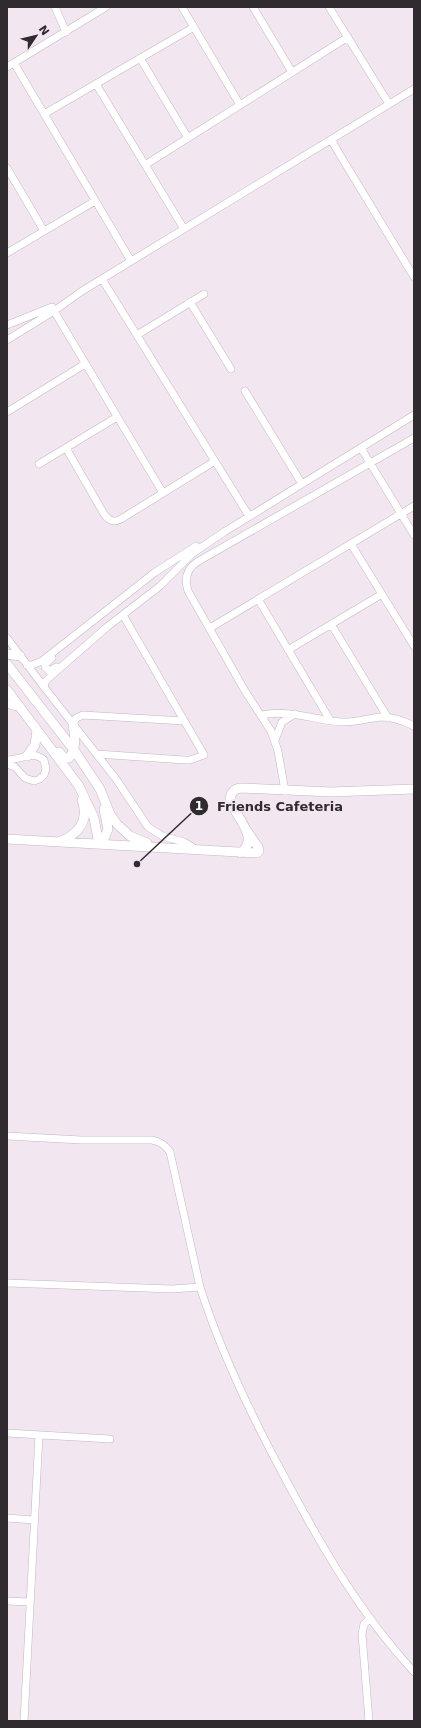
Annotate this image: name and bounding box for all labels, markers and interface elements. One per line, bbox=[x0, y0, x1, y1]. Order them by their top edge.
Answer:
north arrow bbox=[16, 16, 56, 56]
text: N bbox=[36, 23, 52, 38]
callout: Friends Cafeteria bbox=[189, 794, 351, 819]
text: 1 bbox=[195, 799, 203, 813]
text: Friends Cafeteria bbox=[217, 799, 343, 814]

